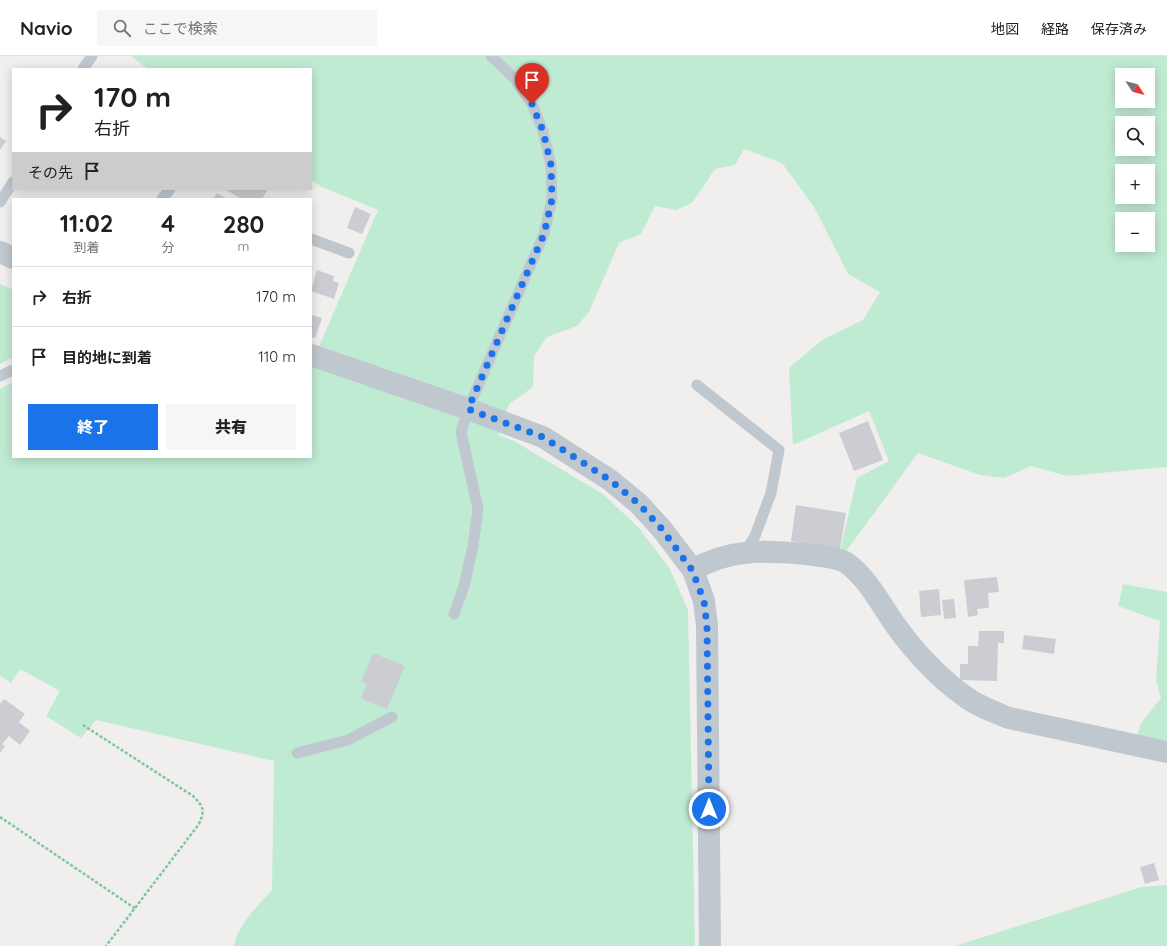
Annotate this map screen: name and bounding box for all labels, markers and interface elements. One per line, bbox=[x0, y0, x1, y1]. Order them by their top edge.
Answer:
search box bbox=[97, 10, 377, 46]
text: Navio bbox=[20, 16, 73, 40]
icon: search bbox=[111, 17, 133, 39]
text: ここで検索 bbox=[143, 19, 218, 38]
text: 地図 bbox=[991, 20, 1019, 38]
text: 経路 bbox=[1041, 20, 1069, 38]
text: 保存済み bbox=[1091, 20, 1147, 38]
pin bbox=[515, 63, 549, 104]
north arrow bbox=[1115, 68, 1155, 108]
map controls bbox=[1115, 68, 1155, 252]
icon: arrive bbox=[521, 69, 543, 91]
text: 170 m bbox=[94, 79, 171, 114]
icon: right bbox=[28, 84, 80, 136]
button: search bbox=[1115, 116, 1155, 156]
text: 右折 bbox=[94, 117, 130, 140]
icon: arrive bbox=[81, 160, 103, 182]
text: その先 bbox=[28, 163, 73, 182]
button: + bbox=[1115, 164, 1155, 204]
text: 11:02 bbox=[60, 208, 113, 238]
text: 4 bbox=[161, 208, 175, 238]
text: 280 bbox=[223, 209, 264, 239]
button: − bbox=[1115, 212, 1155, 252]
text: m bbox=[238, 238, 249, 254]
text: 到着 bbox=[73, 239, 99, 255]
text: 分 bbox=[162, 239, 175, 255]
icon: right bbox=[28, 286, 50, 308]
text: 170 m bbox=[256, 287, 296, 306]
text: 右折 bbox=[62, 288, 92, 307]
icon: arrive bbox=[28, 346, 50, 368]
text: 110 m bbox=[258, 347, 296, 366]
text: 目的地に到着 bbox=[62, 348, 152, 367]
button: 終了 bbox=[28, 404, 158, 450]
button: 共有 bbox=[166, 404, 296, 450]
position arrow bbox=[688, 788, 730, 830]

